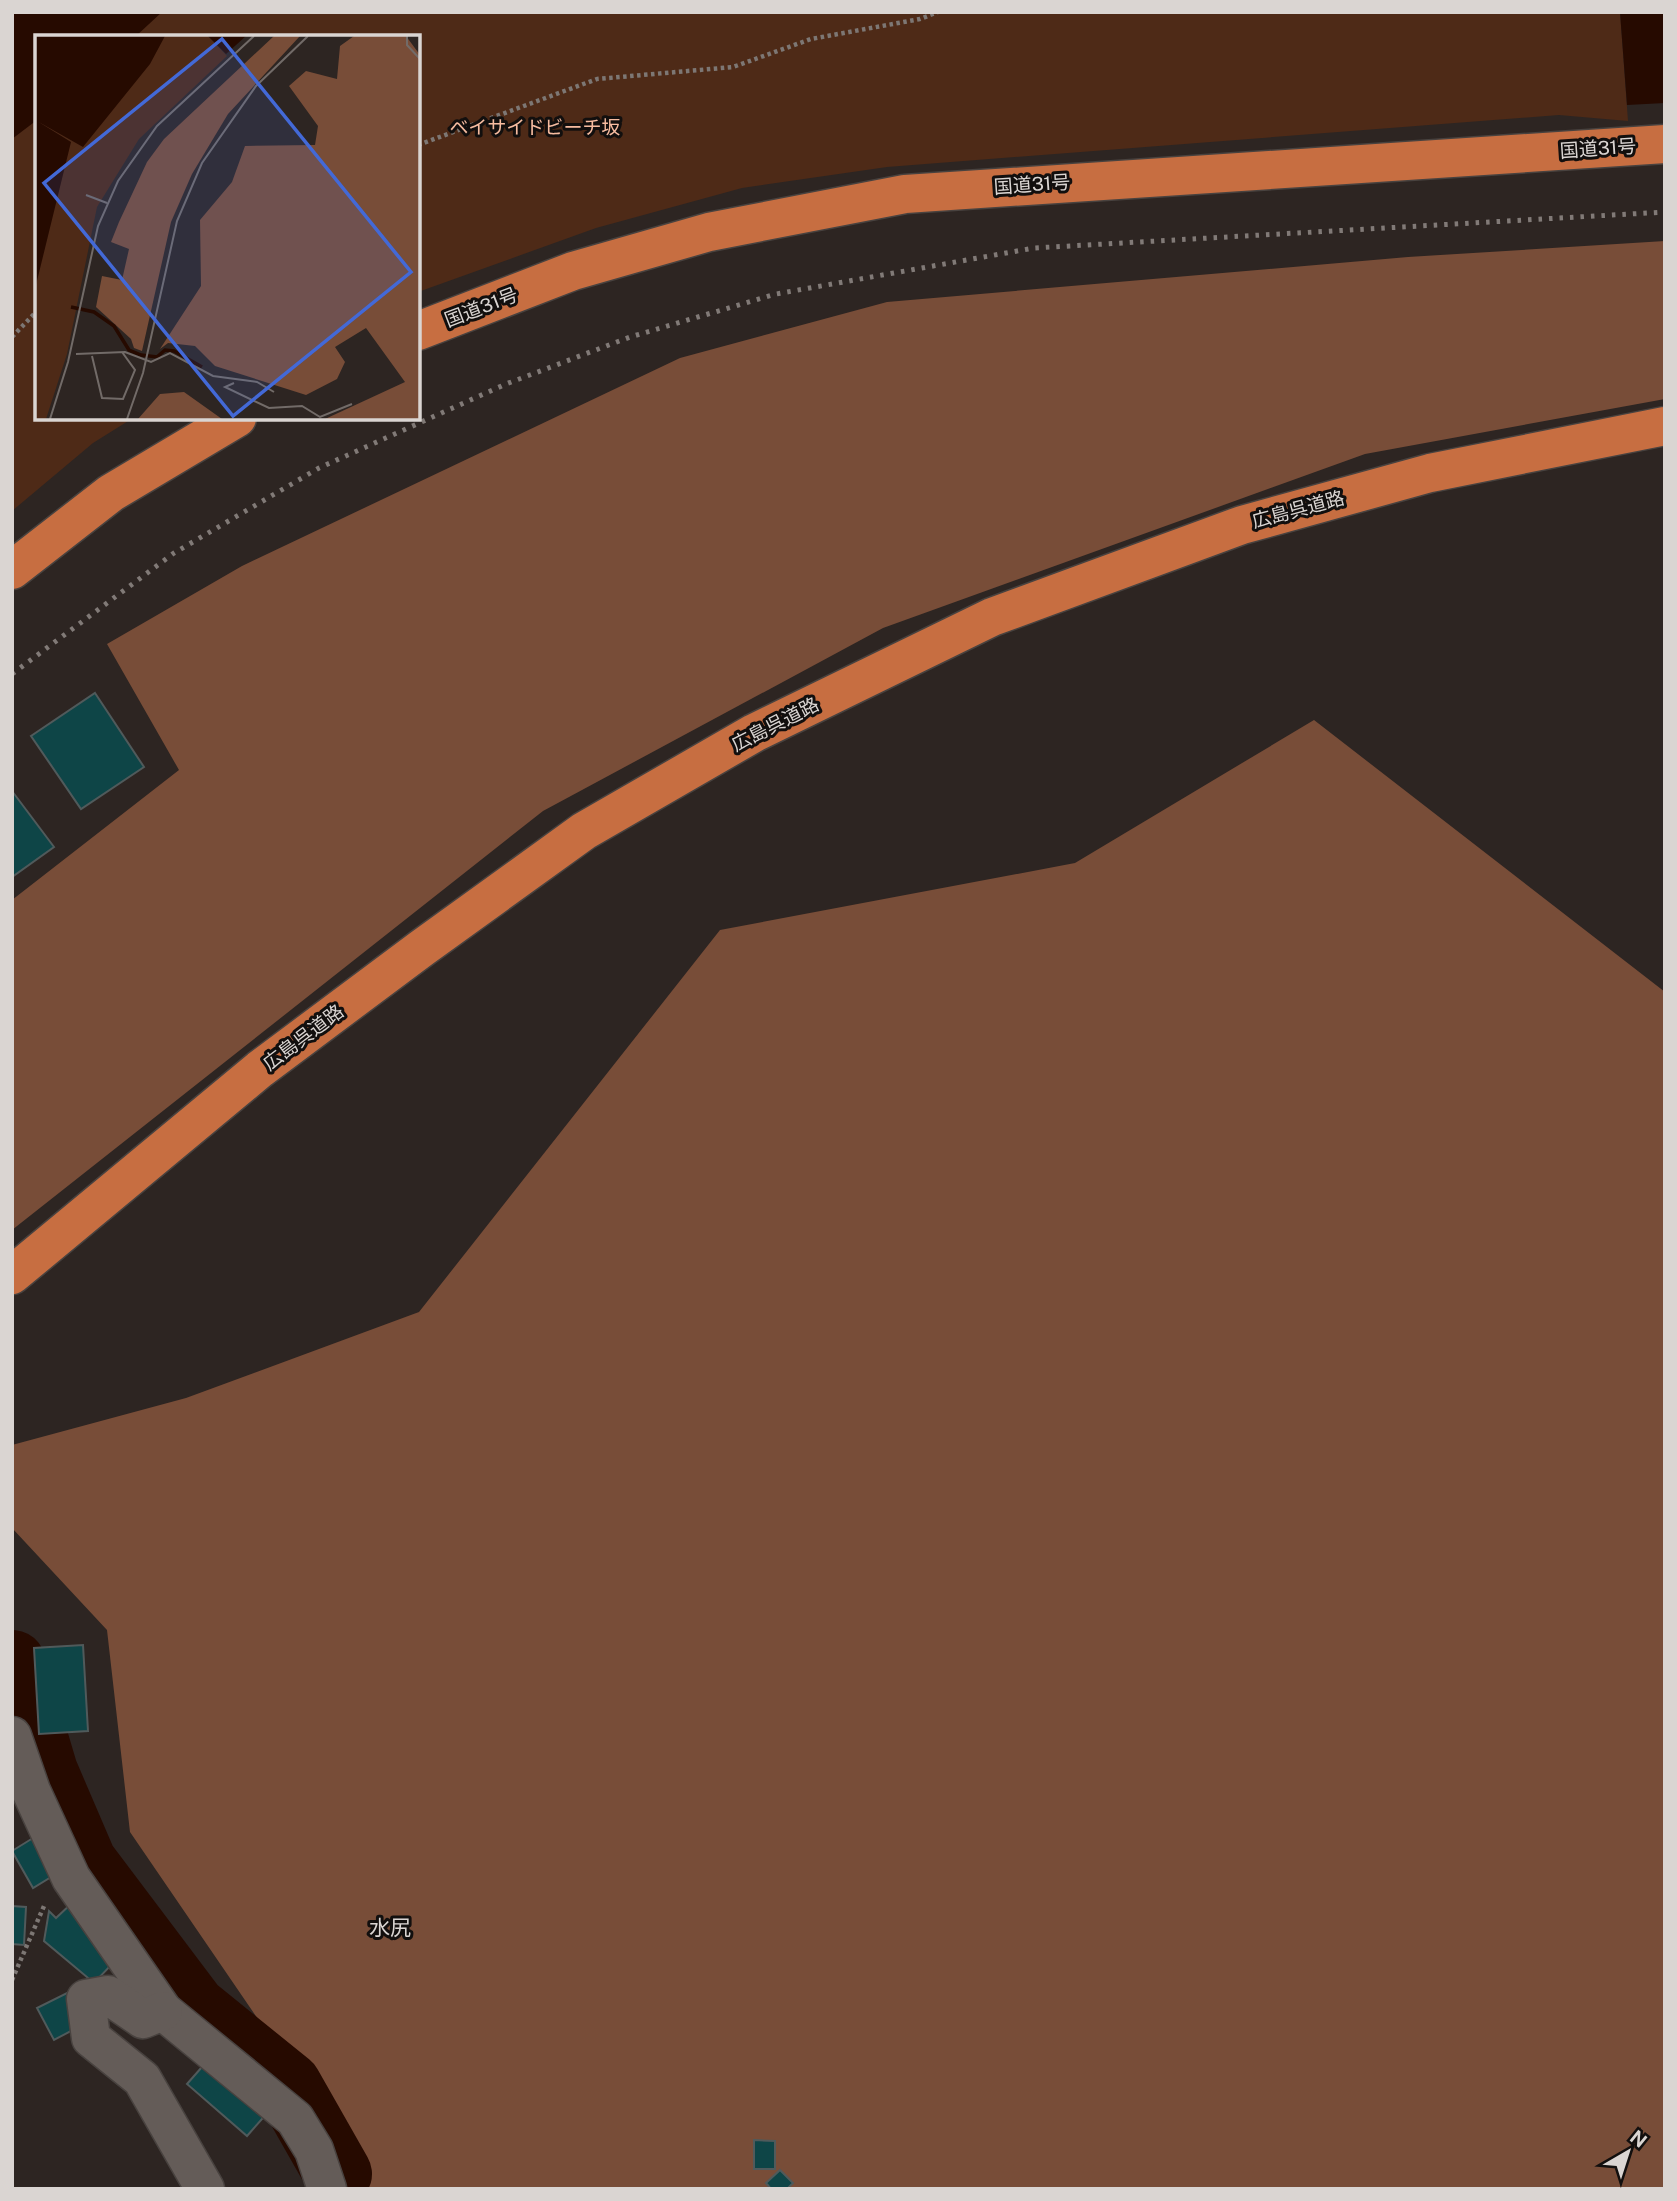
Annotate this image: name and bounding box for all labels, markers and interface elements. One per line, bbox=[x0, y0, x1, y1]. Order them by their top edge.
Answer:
inset map bbox=[35, 35, 420, 420]
park label: ベイサイドビーチ坂 bbox=[449, 116, 621, 138]
street label: 国道31号 bbox=[1559, 134, 1637, 162]
street label: 国道31号 bbox=[993, 170, 1071, 198]
street label: 国道31号 bbox=[441, 283, 521, 331]
street label: 広島呉道路 bbox=[1249, 486, 1347, 532]
street label: 広島呉道路 bbox=[728, 693, 822, 755]
street label: 広島呉道路 bbox=[258, 1000, 348, 1074]
district label: 水尻 bbox=[369, 1915, 411, 1940]
north arrow bbox=[1593, 2117, 1663, 2187]
text: N bbox=[1626, 2126, 1651, 2152]

